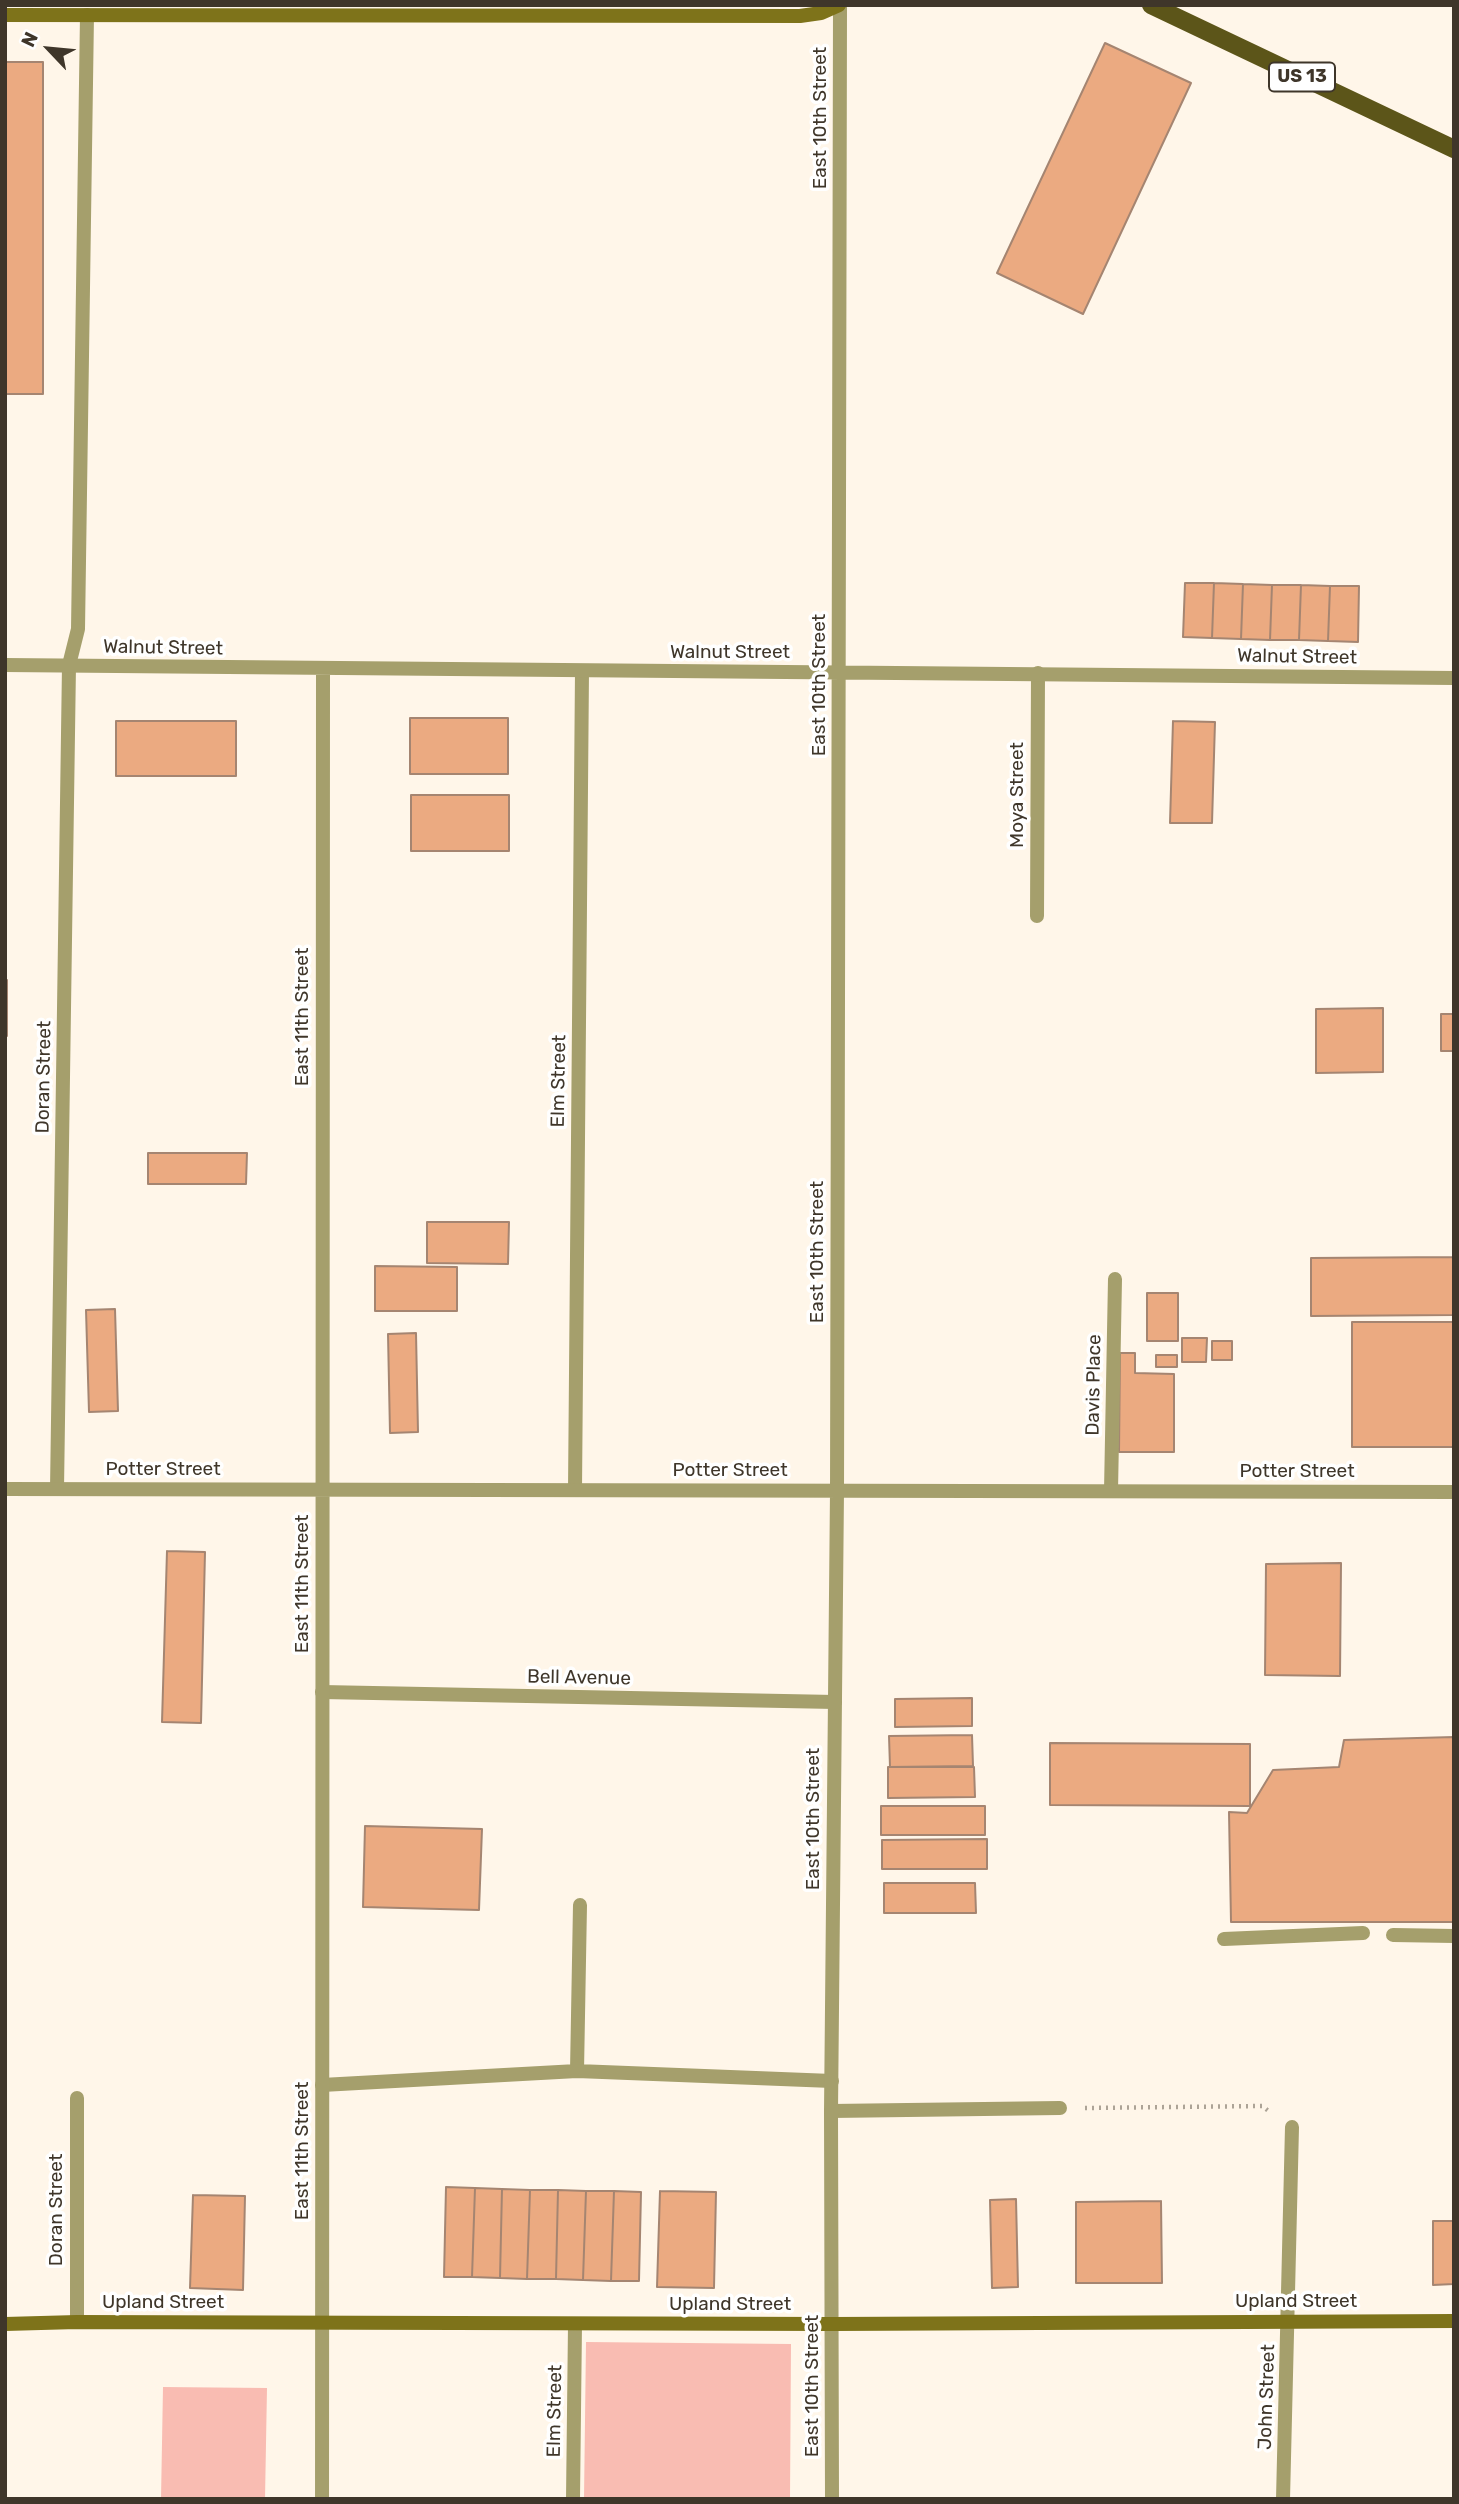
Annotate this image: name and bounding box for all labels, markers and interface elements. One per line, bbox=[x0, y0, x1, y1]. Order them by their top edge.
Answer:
north arrow bbox=[14, 14, 84, 84]
text: N bbox=[16, 28, 43, 51]
street label: East 10th Street bbox=[810, 47, 832, 189]
road number: US 13 bbox=[1269, 62, 1335, 92]
street label: East 10th Street bbox=[809, 614, 831, 756]
street label: Walnut Street bbox=[103, 636, 223, 660]
street label: Walnut Street bbox=[670, 642, 790, 664]
street label: Walnut Street bbox=[1237, 645, 1357, 669]
street label: Moya Street bbox=[1007, 742, 1029, 848]
street label: East 11th Street bbox=[292, 948, 314, 1086]
street label: Doran Street bbox=[32, 1020, 56, 1134]
street label: Elm Street bbox=[547, 1035, 571, 1127]
street label: East 10th Street bbox=[807, 1181, 829, 1323]
street label: Davis Place bbox=[1082, 1334, 1106, 1436]
street label: Potter Street bbox=[105, 1459, 221, 1481]
street label: Potter Street bbox=[672, 1460, 788, 1482]
street label: Potter Street bbox=[1239, 1461, 1355, 1483]
street label: East 11th Street bbox=[292, 1515, 314, 1653]
street label: Bell Avenue bbox=[527, 1666, 631, 1690]
street label: East 10th Street bbox=[803, 1748, 825, 1890]
street label: East 11th Street bbox=[292, 2082, 314, 2220]
street label: Doran Street bbox=[46, 2154, 68, 2266]
street label: Upland Street bbox=[1235, 2291, 1357, 2313]
street label: Upland Street bbox=[102, 2292, 224, 2314]
street label: Upland Street bbox=[669, 2294, 791, 2316]
street label: East 10th Street bbox=[802, 2315, 824, 2457]
street label: John Street bbox=[1254, 2344, 1280, 2450]
street label: Elm Street bbox=[543, 2365, 567, 2457]

